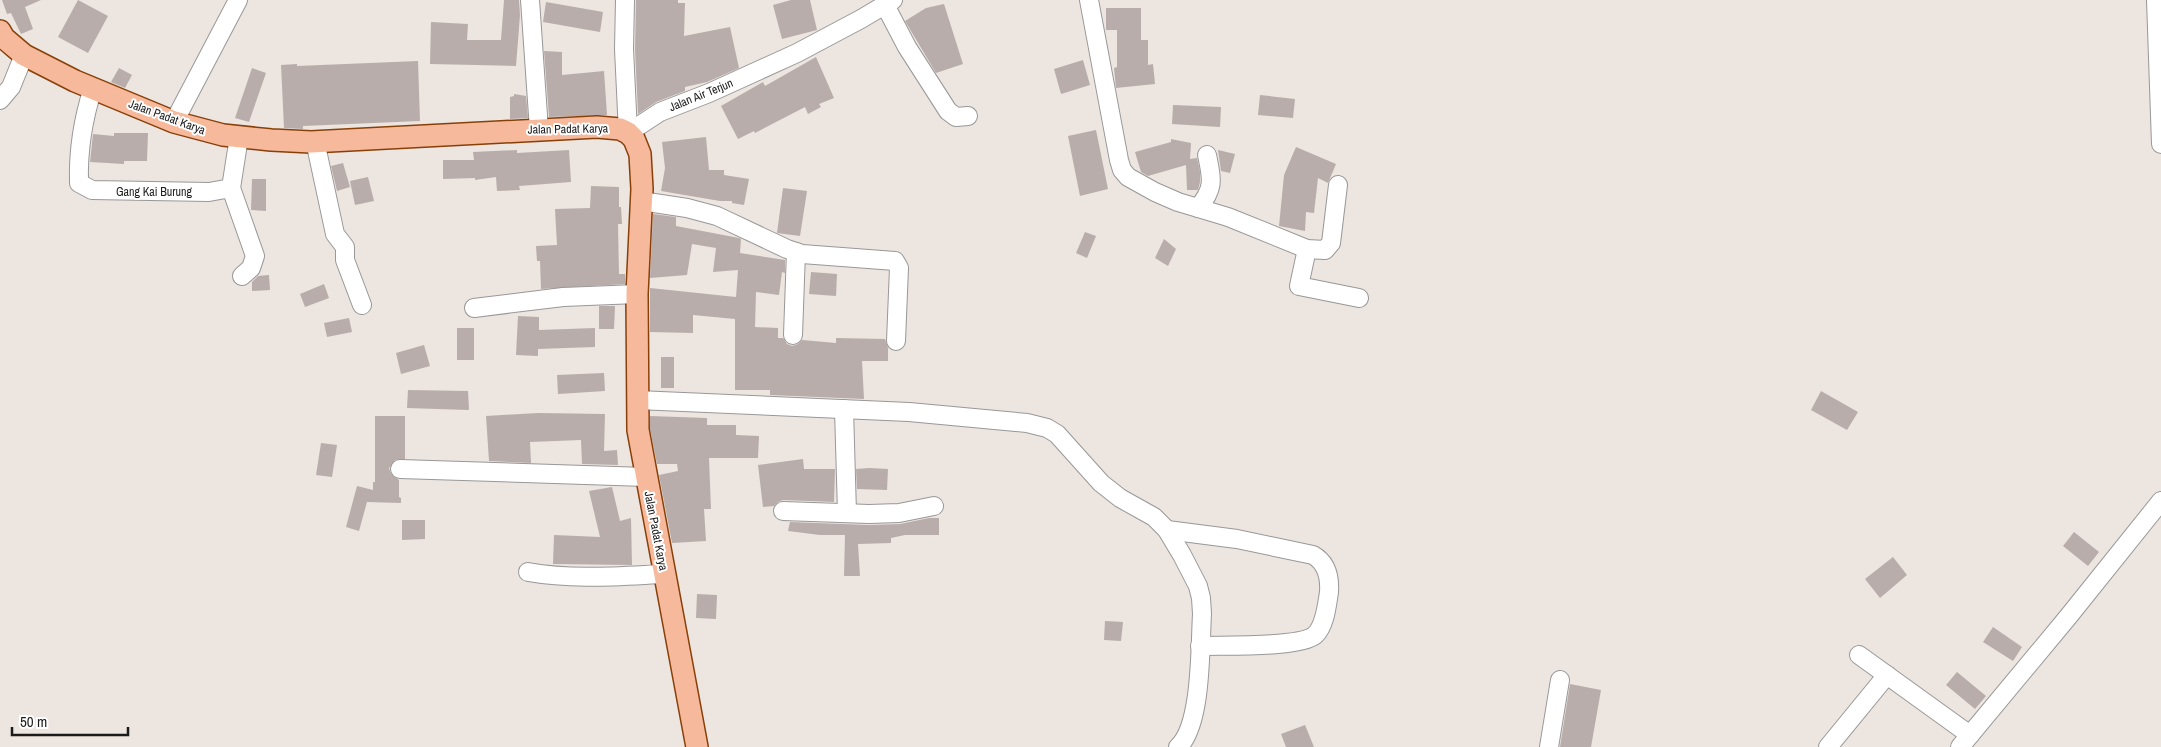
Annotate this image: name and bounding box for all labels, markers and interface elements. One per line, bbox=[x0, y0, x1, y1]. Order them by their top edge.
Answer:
street label: Jalan Air Terjun bbox=[667, 75, 735, 115]
street label: Jalan Padat Karya bbox=[126, 96, 208, 138]
street label: Jalan Padat Karya bbox=[528, 120, 609, 138]
street label: Gang Kai Burung bbox=[116, 184, 193, 200]
street label: Jalan Padat Karya bbox=[640, 490, 672, 573]
scale bar bbox=[12, 704, 129, 736]
text: 50 m bbox=[20, 711, 47, 732]

